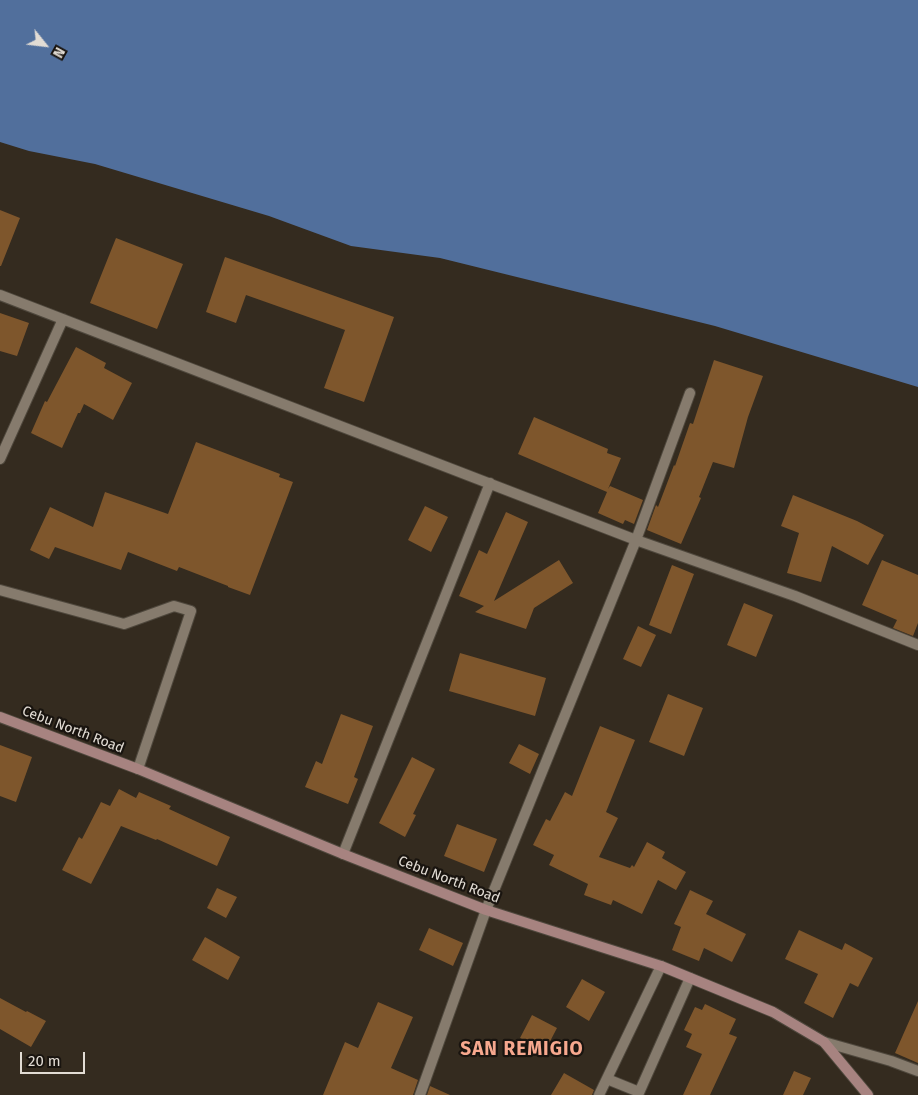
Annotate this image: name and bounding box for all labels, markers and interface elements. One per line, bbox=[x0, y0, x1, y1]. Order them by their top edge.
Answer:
north arrow bbox=[20, 20, 70, 70]
text: N bbox=[49, 44, 68, 61]
street label: Cebu North Road bbox=[20, 703, 126, 757]
street label: Cebu North Road bbox=[396, 853, 502, 907]
district label: SAN REMIGIO bbox=[459, 1039, 585, 1061]
scale bar bbox=[22, 1042, 88, 1074]
text: 20 m bbox=[28, 1052, 61, 1070]

